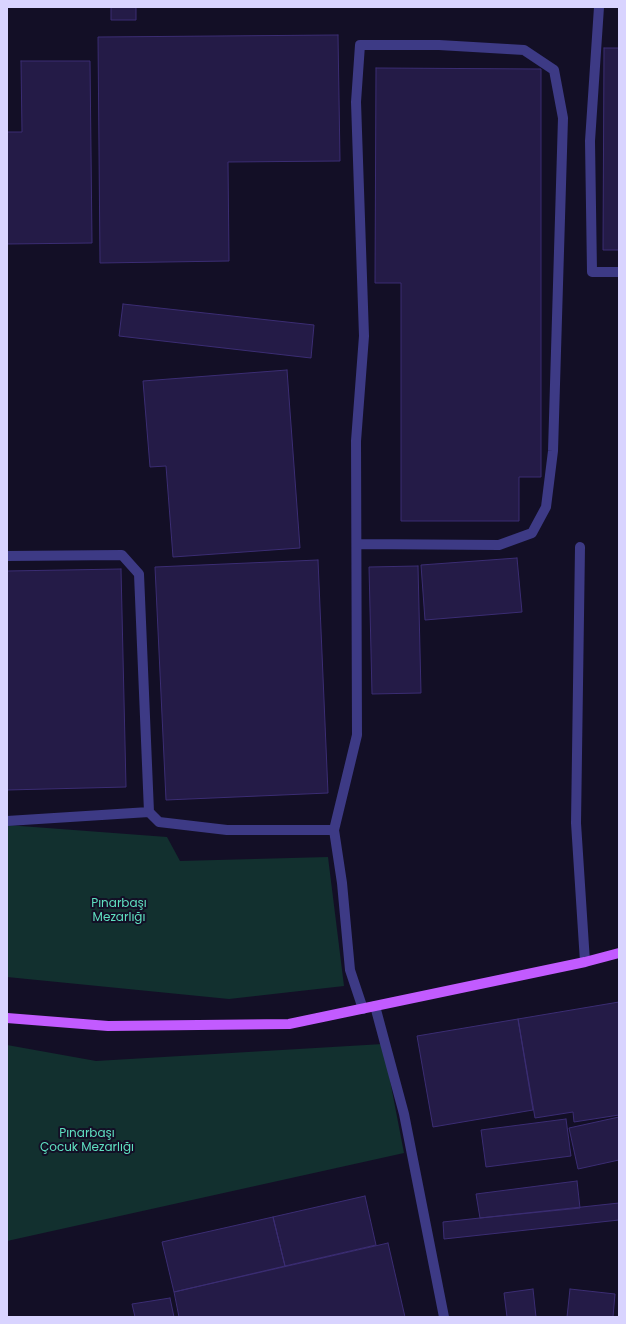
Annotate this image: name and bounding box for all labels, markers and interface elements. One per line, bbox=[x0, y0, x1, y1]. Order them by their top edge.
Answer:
park label: Pınarbaşı Mezarlığı bbox=[91, 897, 147, 925]
park label: Pınarbaşı Çocuk Mezarlığı bbox=[40, 1127, 134, 1155]

